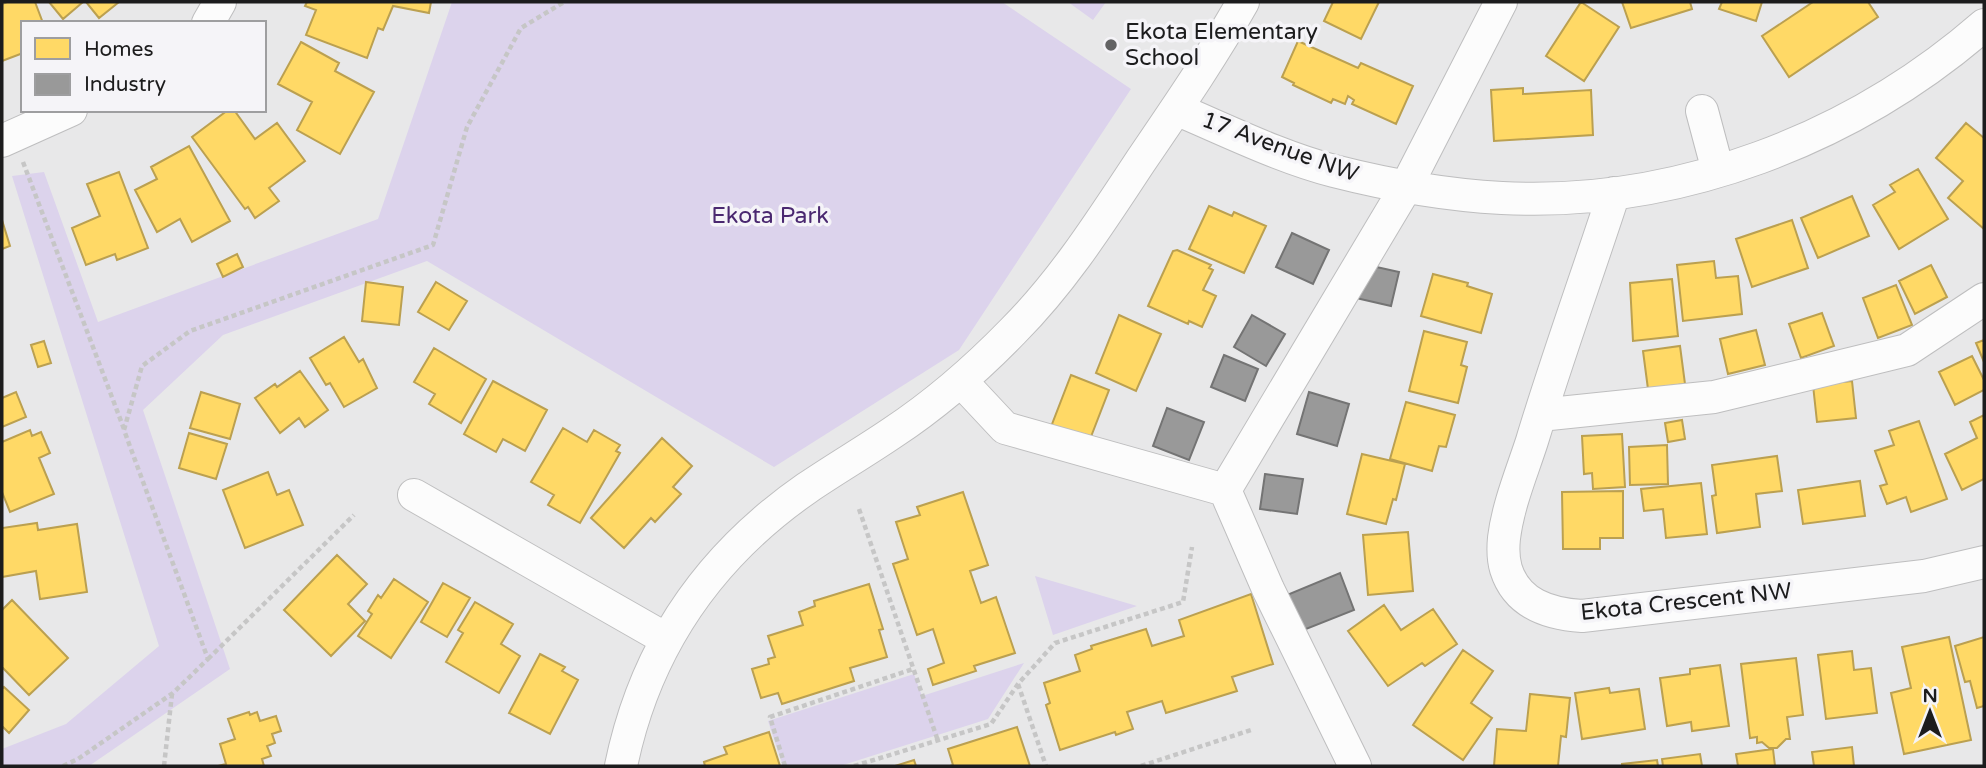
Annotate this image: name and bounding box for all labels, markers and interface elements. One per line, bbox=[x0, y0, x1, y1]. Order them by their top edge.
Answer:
place label: Ekota Elementary School bbox=[1125, 18, 1318, 72]
legend bbox=[21, 21, 266, 112]
text: Homes bbox=[84, 37, 154, 62]
marker: Ekota Elementary School bbox=[1103, 37, 1119, 53]
text: Industry bbox=[84, 72, 166, 97]
street label: 17 Avenue NW bbox=[1198, 106, 1362, 188]
park label: Ekota Park bbox=[711, 202, 829, 230]
street label: Ekota Crescent NW bbox=[1579, 577, 1793, 627]
north arrow bbox=[1895, 677, 1965, 747]
text: N bbox=[1922, 685, 1938, 707]

